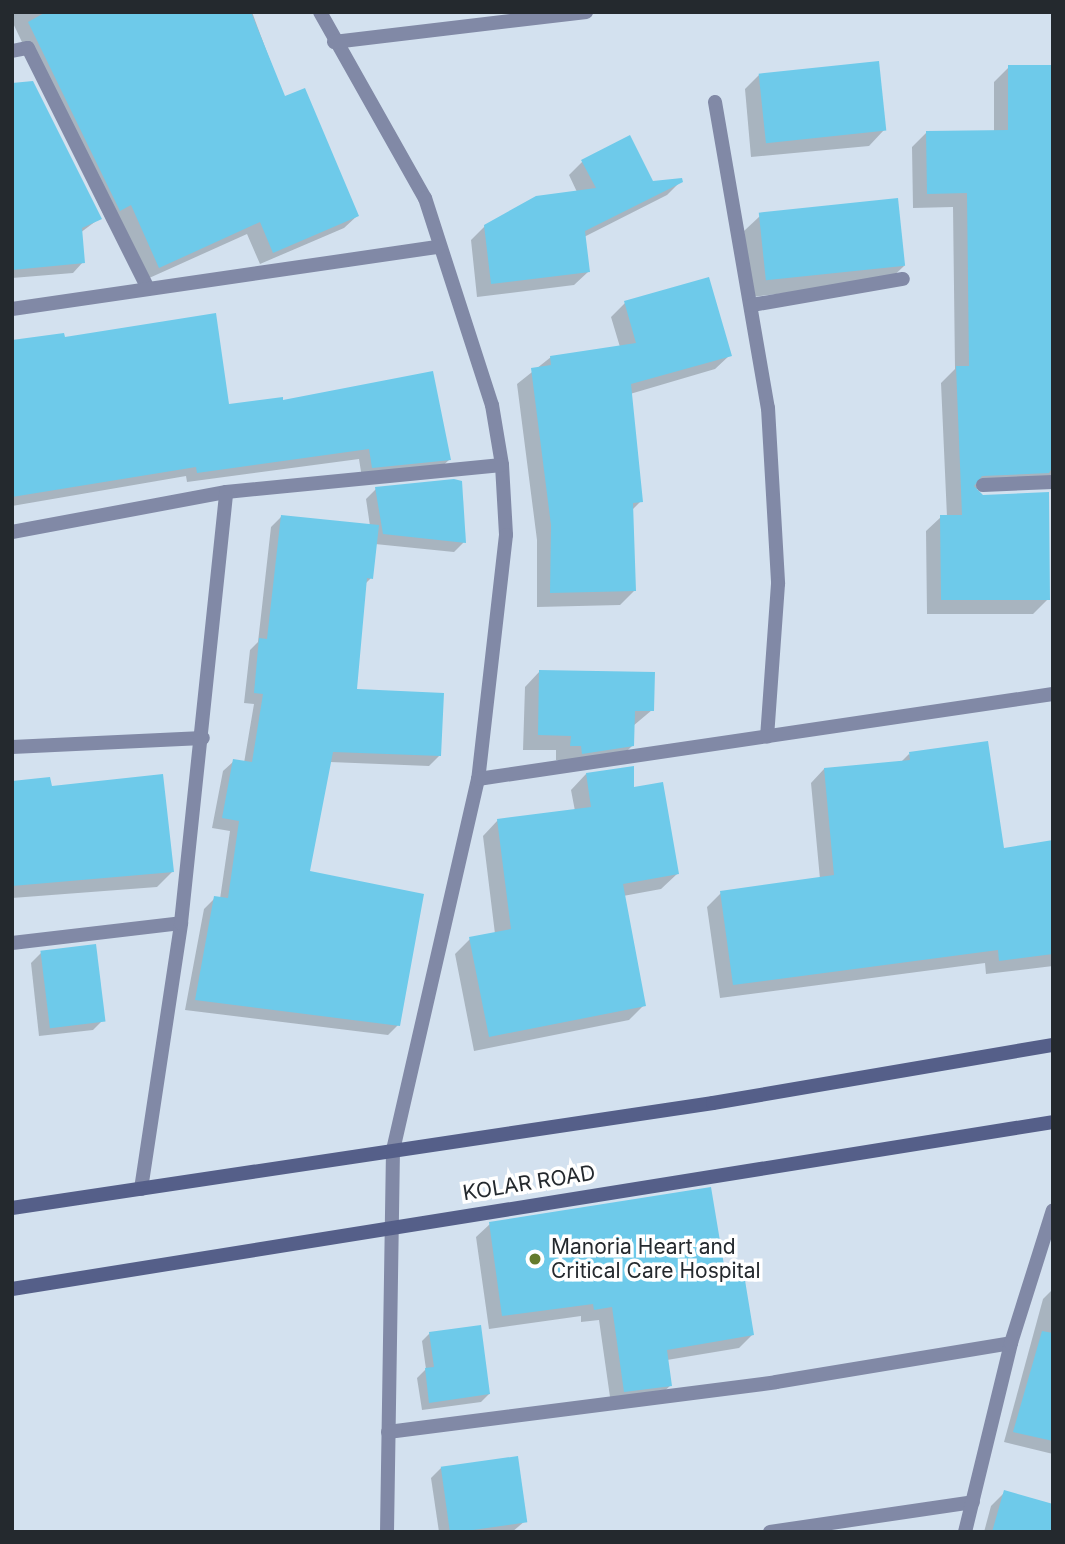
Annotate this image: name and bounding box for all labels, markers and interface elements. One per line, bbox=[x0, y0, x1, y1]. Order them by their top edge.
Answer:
street label: KOLAR ROAD bbox=[461, 1160, 597, 1206]
place label: Manoria Heart and Critical Care Hospital bbox=[551, 1234, 761, 1284]
marker: Manoria Heart and Critical Care Hospital bbox=[525, 1249, 545, 1269]

